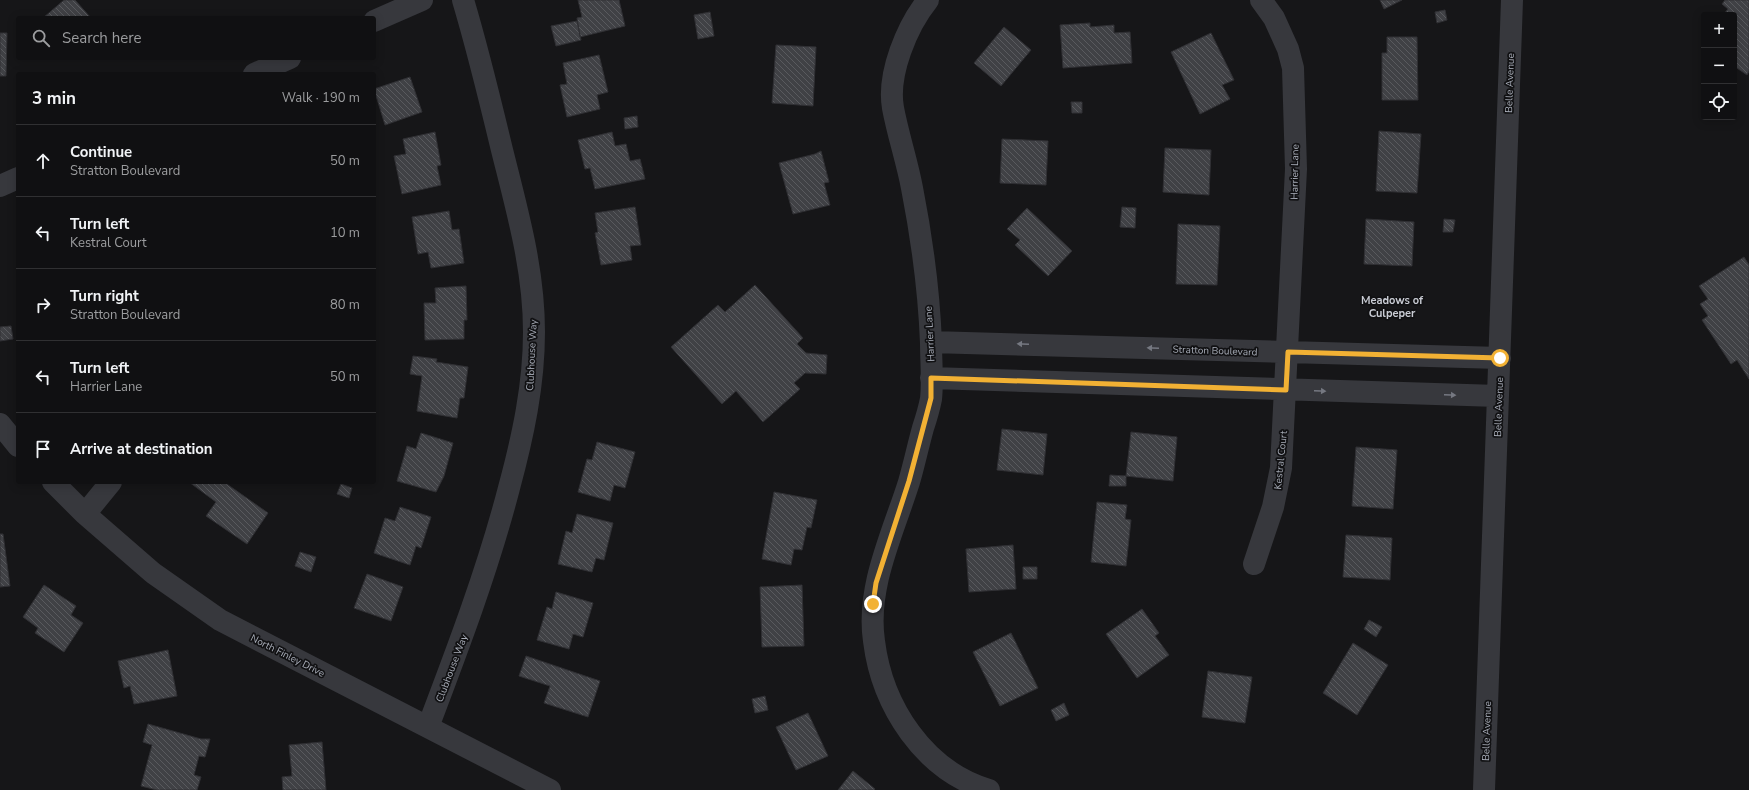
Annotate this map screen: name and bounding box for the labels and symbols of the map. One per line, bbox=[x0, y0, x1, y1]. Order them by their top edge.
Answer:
street label: Belle Avenue bbox=[1502, 53, 1518, 113]
street label: Harrier Lane bbox=[1288, 144, 1302, 200]
district label: Meadows of Culpeper bbox=[1361, 293, 1424, 321]
street label: Harrier Lane bbox=[922, 306, 938, 362]
street label: Clubhouse Way bbox=[523, 318, 541, 391]
one-way arrow bbox=[1016, 341, 1029, 347]
street label: Stratton Boulevard bbox=[1172, 343, 1258, 359]
one-way arrow bbox=[1146, 345, 1159, 351]
route start bbox=[1491, 349, 1509, 367]
street label: Belle Avenue bbox=[1491, 377, 1507, 437]
one-way arrow bbox=[1314, 388, 1327, 394]
one-way arrow bbox=[1444, 392, 1457, 398]
street label: Kestral Court bbox=[1271, 430, 1291, 490]
route end bbox=[864, 595, 882, 613]
street label: North Finley Drive bbox=[248, 631, 327, 681]
street label: Clubhouse Way bbox=[433, 632, 472, 704]
street label: Belle Avenue bbox=[1479, 701, 1495, 761]

